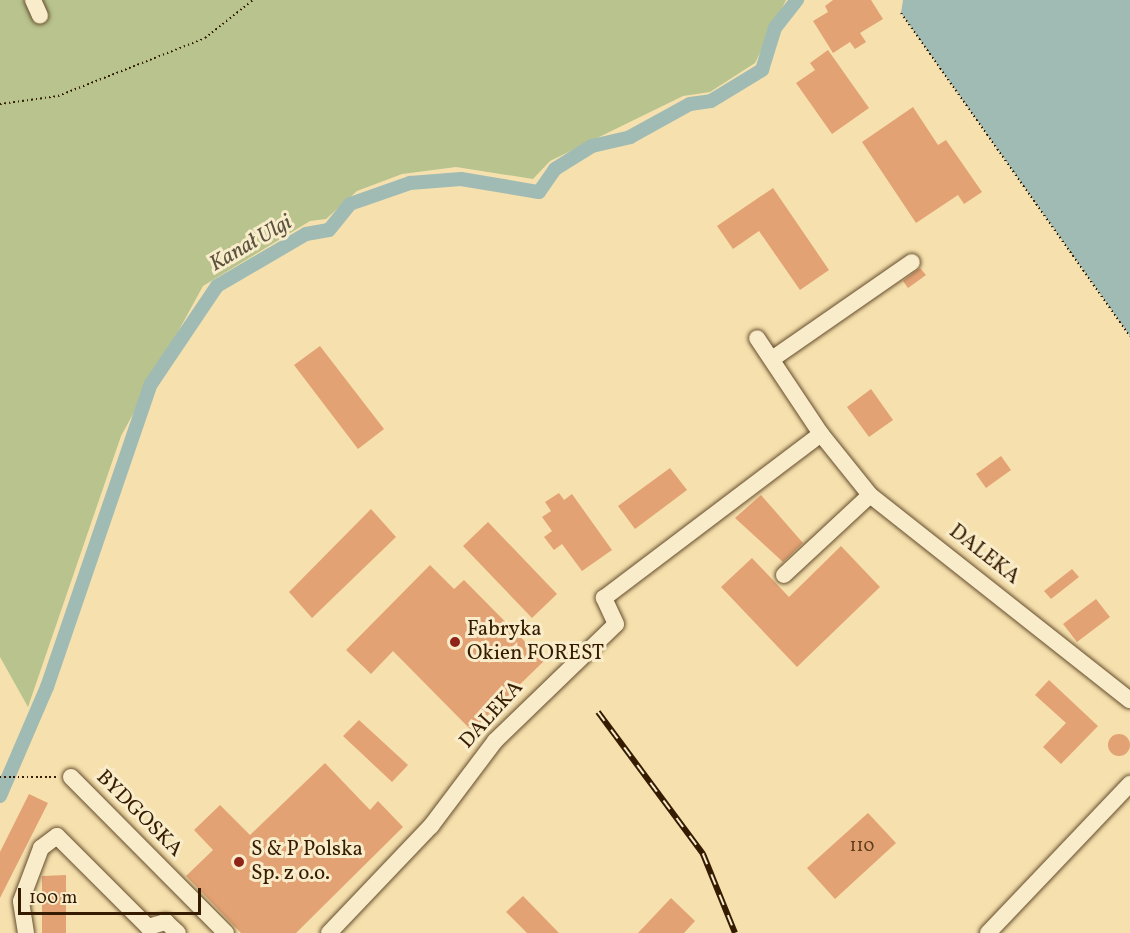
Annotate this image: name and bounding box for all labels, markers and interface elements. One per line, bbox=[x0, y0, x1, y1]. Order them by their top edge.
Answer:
water label: Kanał Ulgi bbox=[205, 210, 297, 278]
street label: DALEKA bbox=[944, 519, 1024, 591]
place label: Fabryka Okien FOREST bbox=[467, 617, 604, 667]
marker: Fabryka Okien FOREST bbox=[448, 635, 462, 649]
street label: DALEKA bbox=[455, 676, 529, 754]
street label: BYDGOSKA bbox=[90, 765, 188, 863]
house number: 110 bbox=[850, 836, 874, 858]
place label: S & P Polska Sp. z o.o. bbox=[251, 837, 363, 887]
marker: S & P Polska Sp. z o.o. bbox=[232, 855, 246, 869]
scale bar bbox=[21, 876, 204, 914]
text: 100 m bbox=[29, 886, 78, 911]

